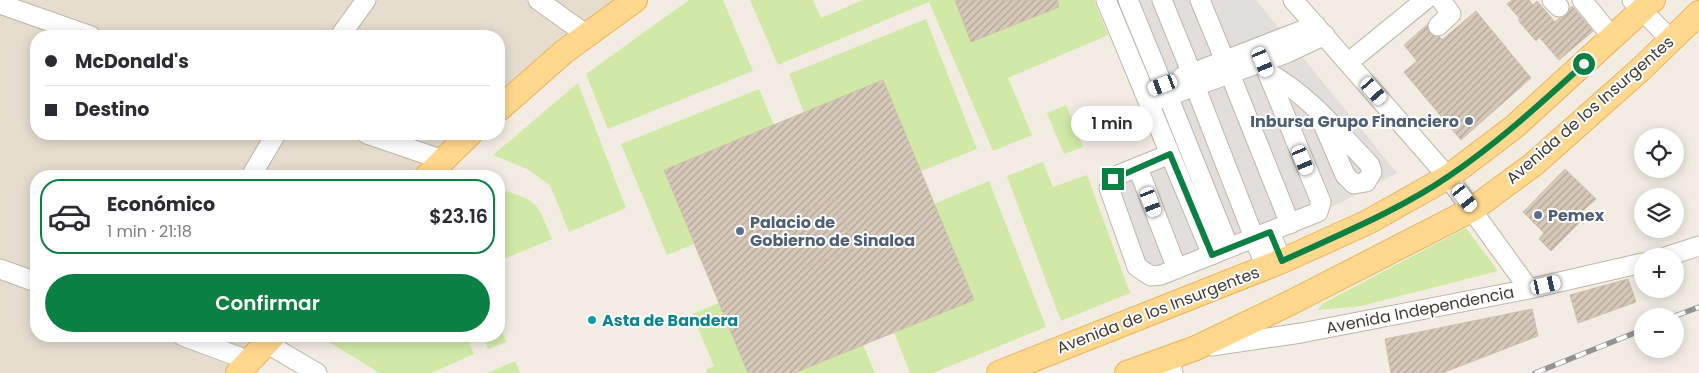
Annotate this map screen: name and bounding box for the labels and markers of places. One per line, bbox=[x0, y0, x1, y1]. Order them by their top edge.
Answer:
place label: Inbursa Grupo Financiero bbox=[1250, 110, 1459, 133]
marker: Inbursa Grupo Financiero bbox=[1463, 115, 1475, 127]
place label: Pemex bbox=[1548, 204, 1605, 227]
marker: Pemex bbox=[1532, 209, 1544, 221]
place label: Palacio de Gobierno de Sinaloa bbox=[750, 211, 915, 252]
marker: Palacio de Gobierno de Sinaloa bbox=[734, 225, 746, 237]
place label: Asta de Bandera bbox=[602, 309, 738, 332]
marker: Asta de Bandera bbox=[586, 314, 598, 326]

